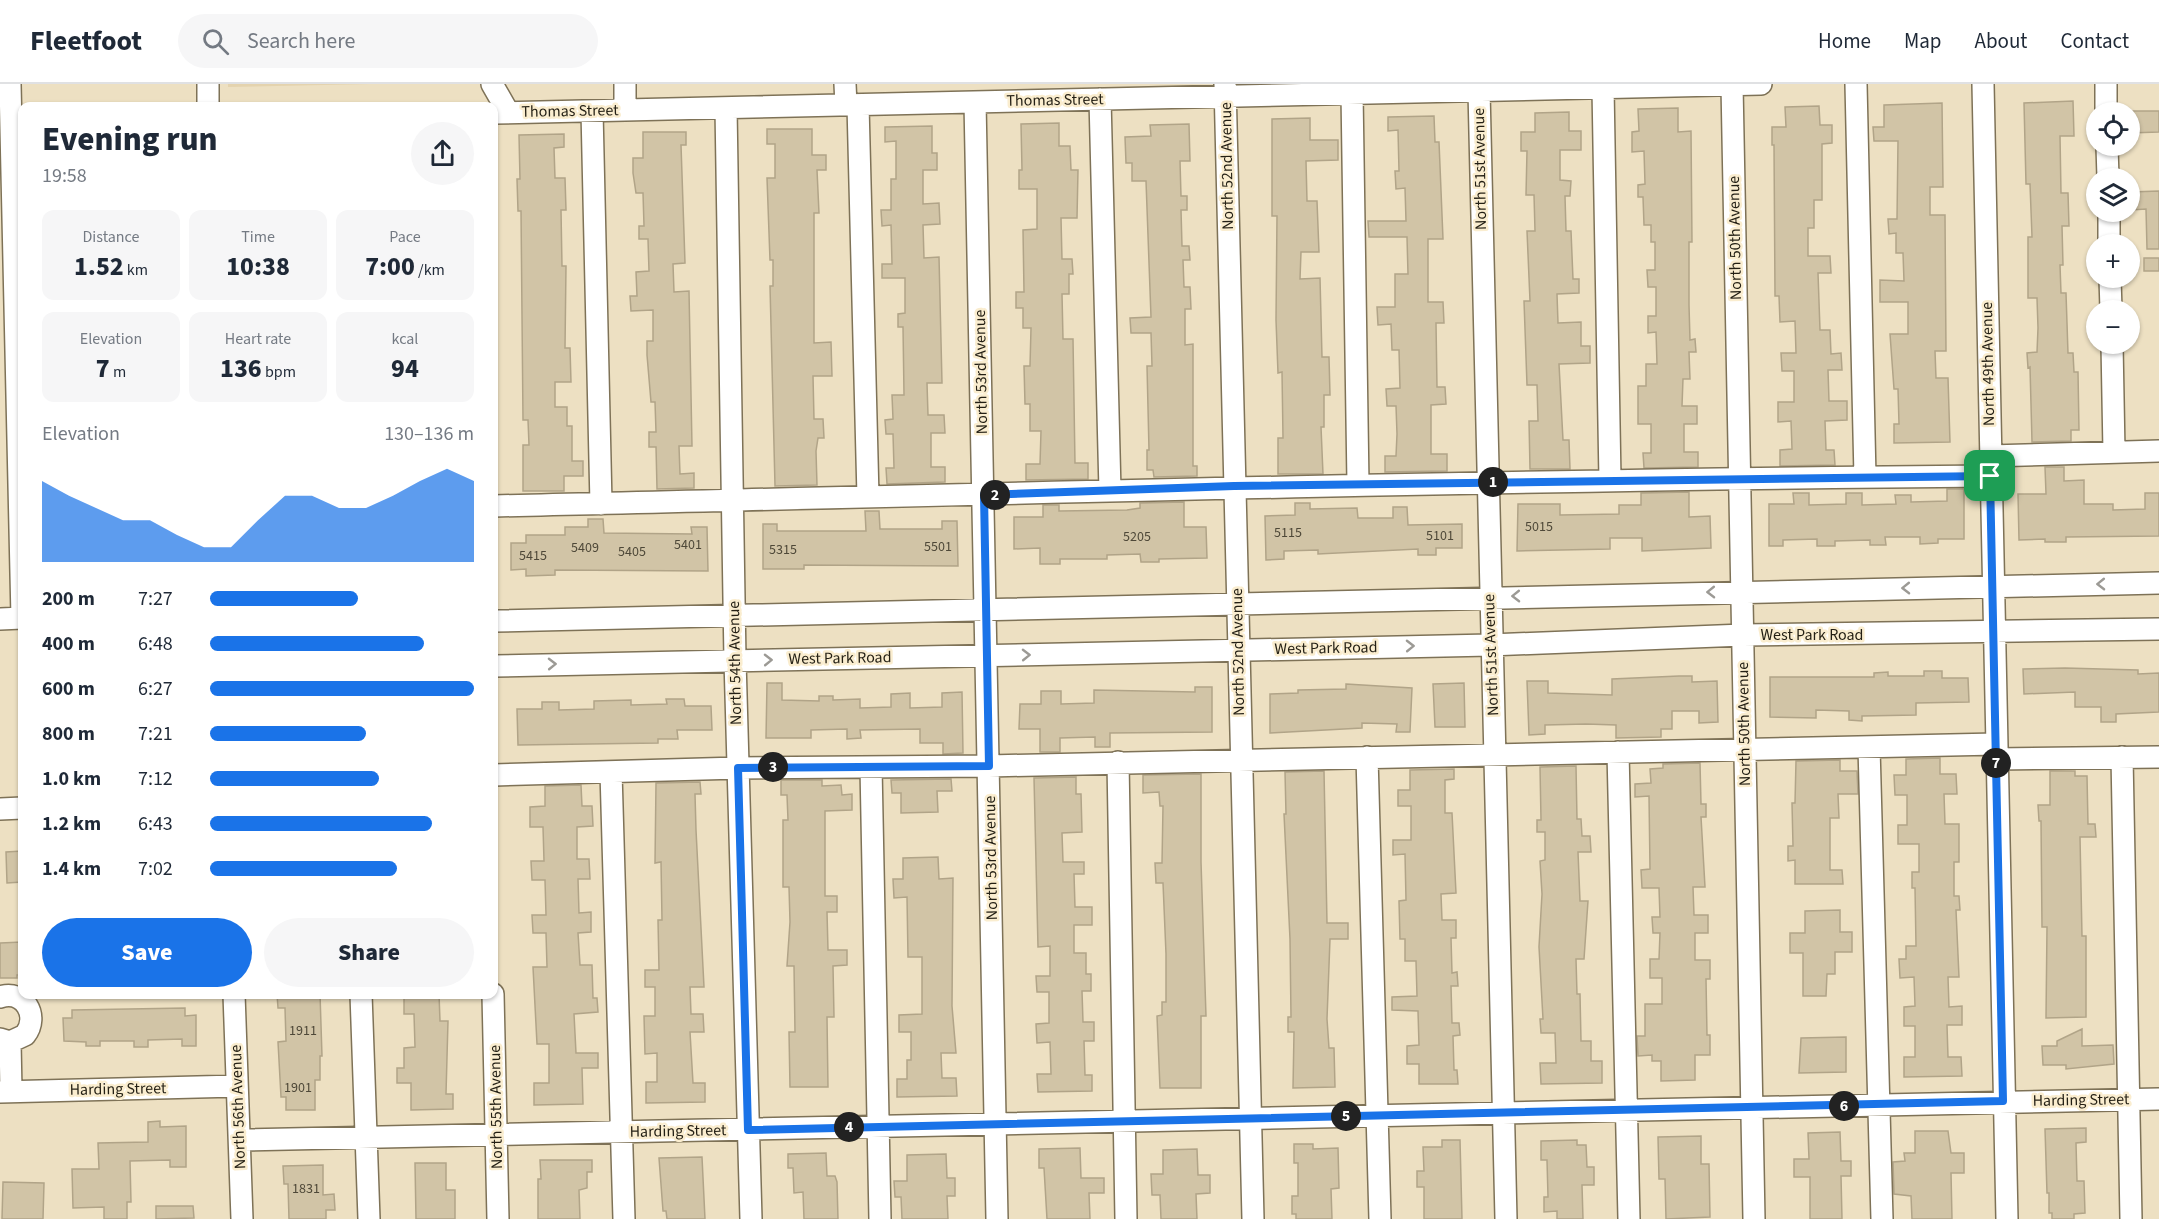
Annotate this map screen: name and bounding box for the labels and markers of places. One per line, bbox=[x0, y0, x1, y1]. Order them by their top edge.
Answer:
pin bbox=[1964, 450, 2015, 501]
pin: 1 bbox=[1478, 467, 1508, 497]
pin: 2 bbox=[980, 480, 1010, 510]
pin: 7 bbox=[1981, 748, 2011, 778]
pin: 3 bbox=[758, 752, 788, 782]
pin: 6 bbox=[1829, 1091, 1859, 1121]
pin: 5 bbox=[1331, 1101, 1361, 1131]
pin: 4 bbox=[834, 1112, 864, 1142]

